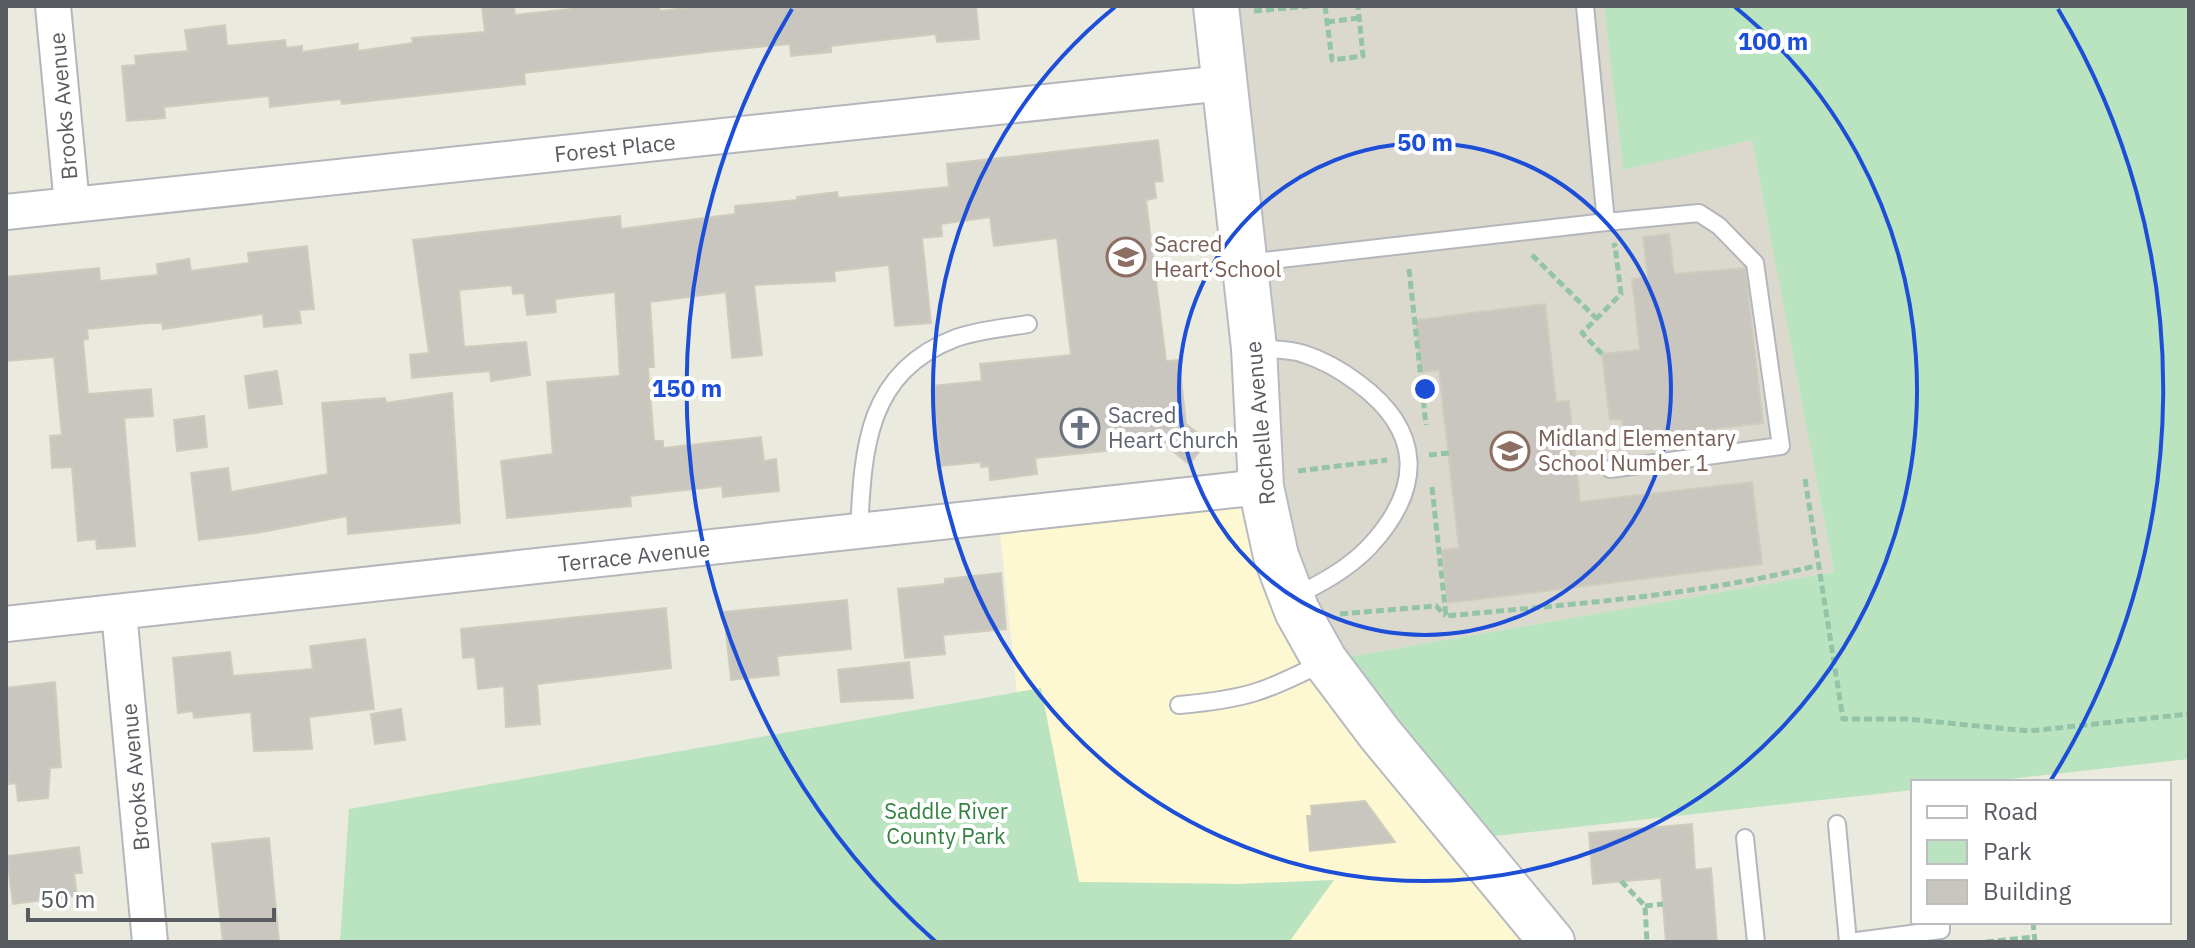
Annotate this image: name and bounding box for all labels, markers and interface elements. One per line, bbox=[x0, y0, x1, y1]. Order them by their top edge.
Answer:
text: 100 m bbox=[1738, 25, 1808, 57]
street label: Brooks Avenue bbox=[42, 31, 83, 181]
text: 50 m bbox=[1397, 126, 1453, 158]
street label: Forest Place bbox=[553, 127, 677, 168]
place label: Sacred Heart School bbox=[1154, 229, 1281, 283]
school or university icon: Sacred Heart School bbox=[1105, 236, 1147, 278]
street label: Rochelle Avenue bbox=[1238, 340, 1281, 506]
text: 150 m bbox=[652, 372, 722, 404]
centre of rings bbox=[1411, 375, 1439, 403]
place label: Sacred Heart Church bbox=[1108, 400, 1239, 454]
church icon: Sacred Heart Church bbox=[1059, 407, 1101, 449]
place label: Midland Elementary School Number 1 bbox=[1538, 423, 1736, 477]
school or university icon: Midland Elementary School Number 1 bbox=[1489, 430, 1531, 472]
street label: Terrace Avenue bbox=[556, 533, 711, 578]
street label: Brooks Avenue bbox=[114, 702, 155, 852]
legend bbox=[1911, 780, 2171, 924]
text: Road bbox=[1983, 795, 2038, 827]
park label: Saddle River County Park bbox=[884, 796, 1008, 850]
text: Park bbox=[1983, 835, 2032, 867]
scale bar bbox=[28, 872, 274, 922]
text: Building bbox=[1983, 875, 2071, 907]
text: 50 m bbox=[40, 883, 95, 915]

